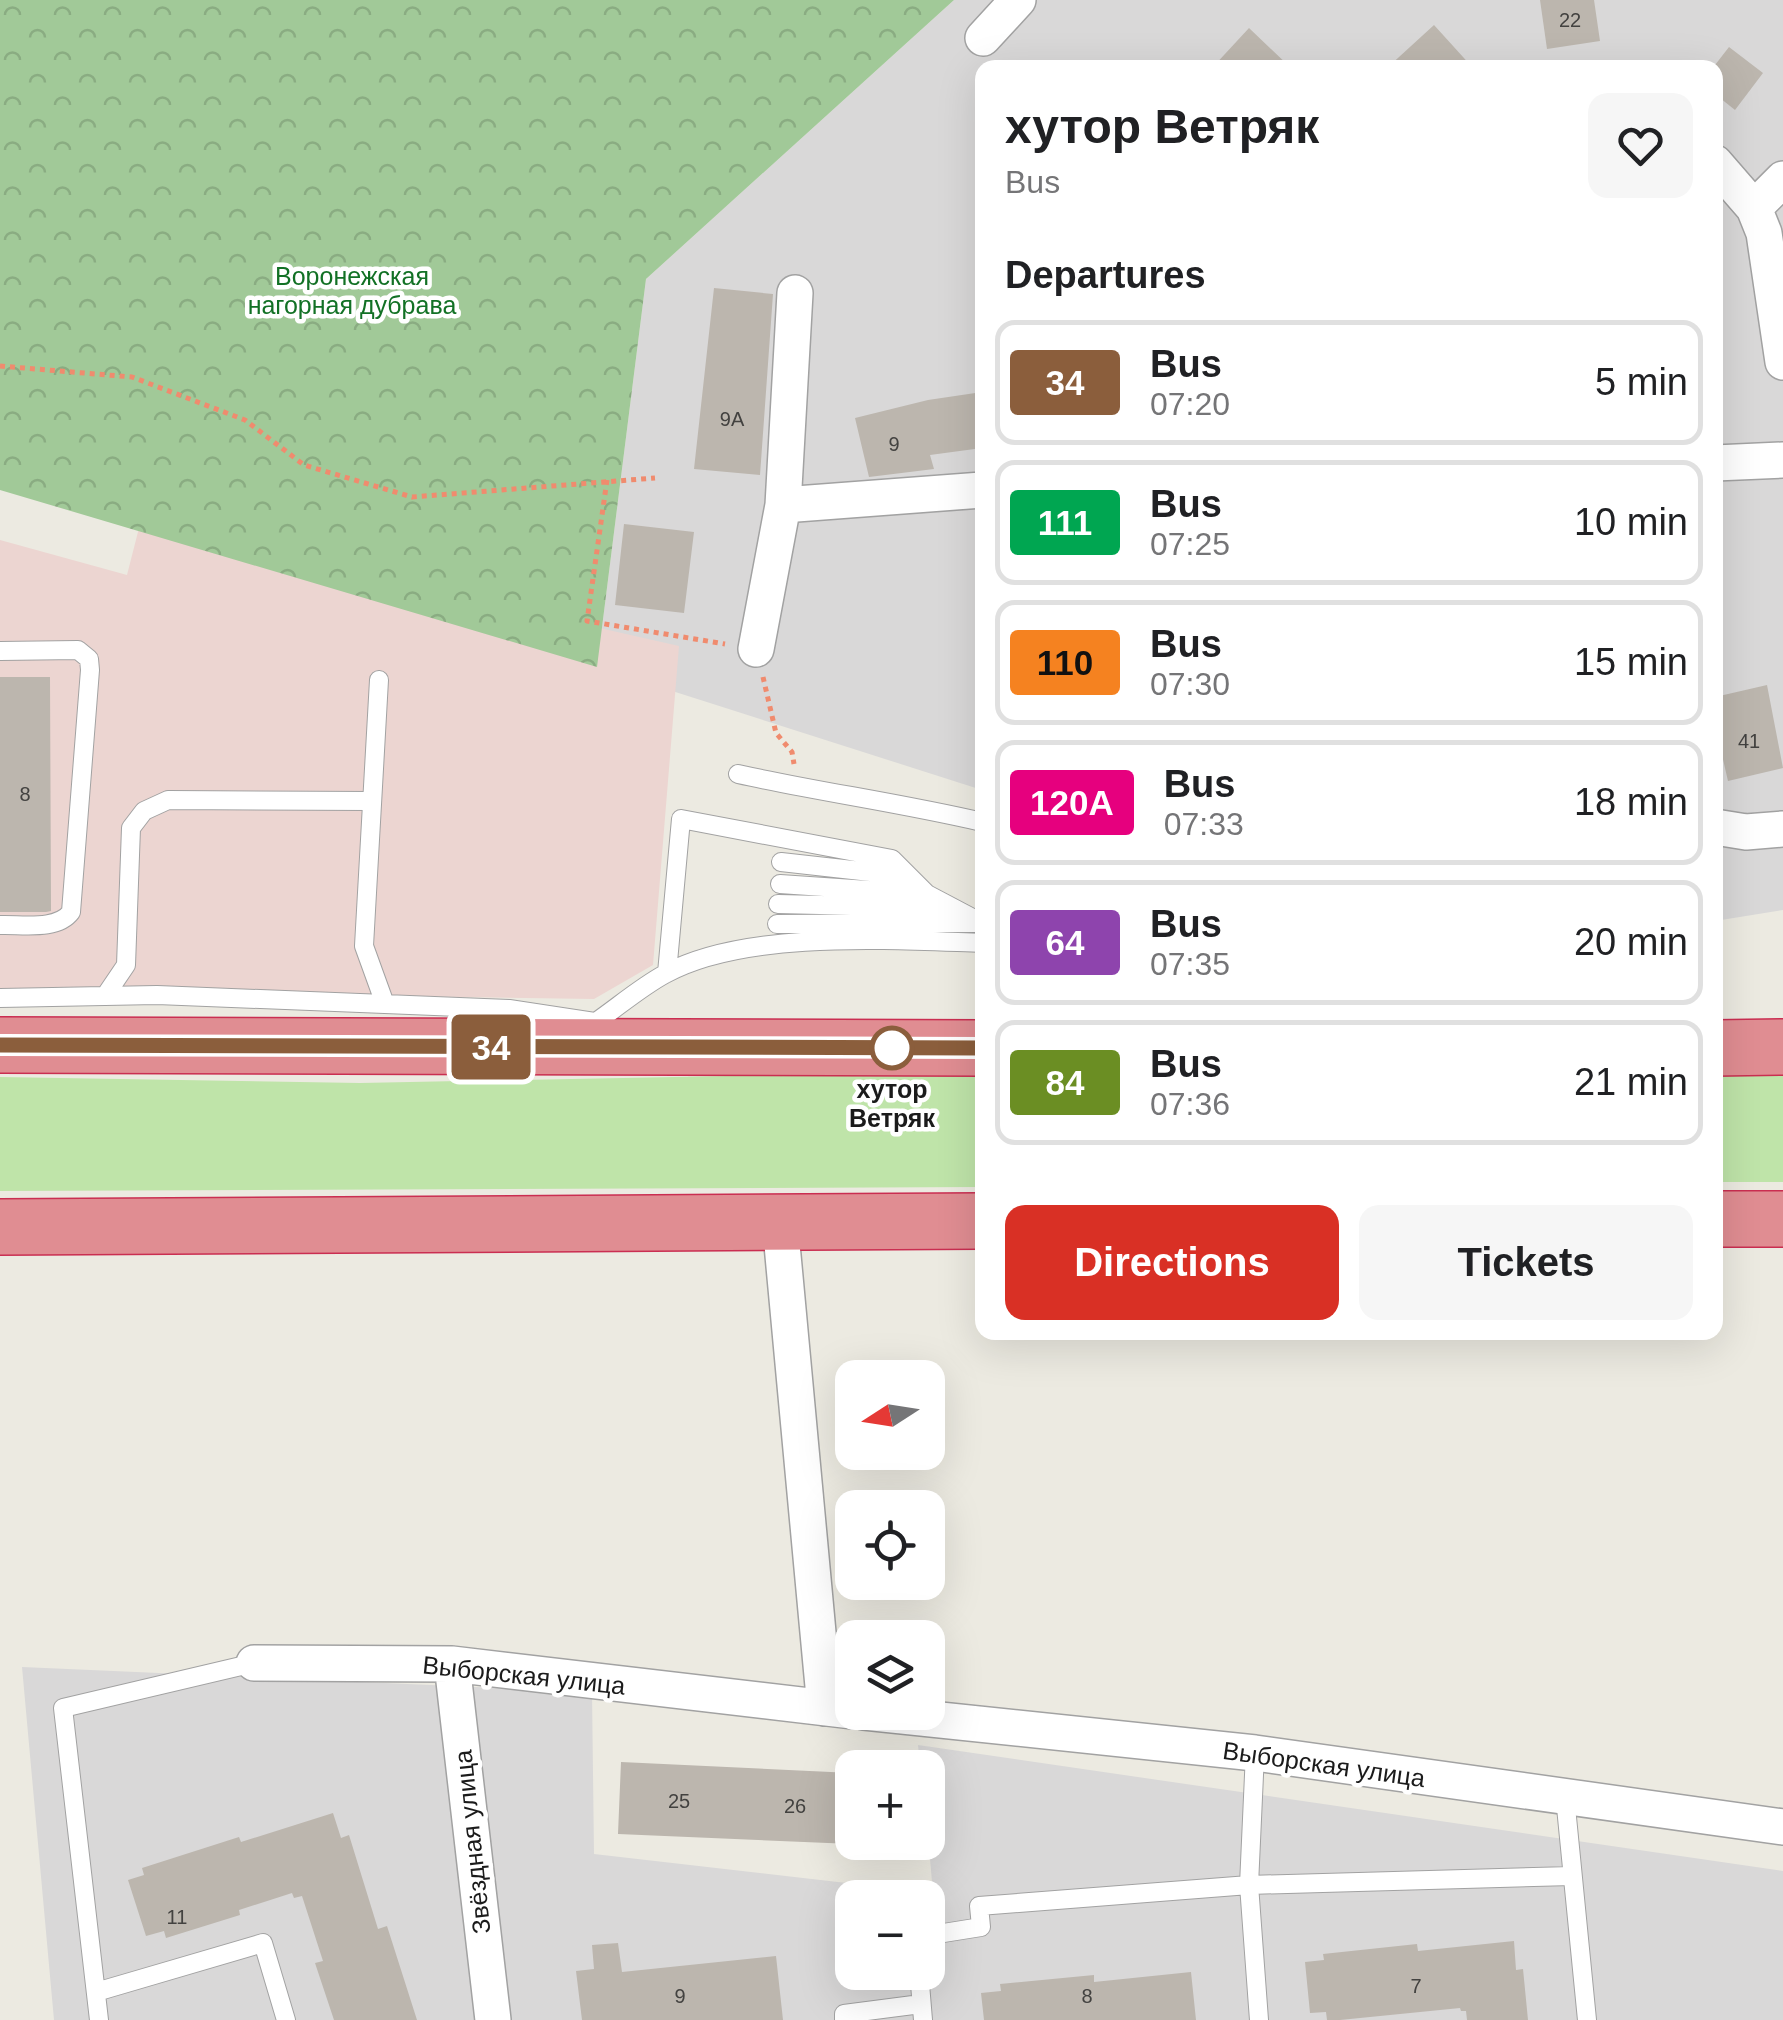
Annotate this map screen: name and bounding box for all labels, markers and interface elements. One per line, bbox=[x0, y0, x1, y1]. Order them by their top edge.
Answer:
house number: 22 bbox=[1559, 9, 1581, 31]
button: heart bbox=[1588, 93, 1693, 198]
text: хутор Ветряк bbox=[1005, 100, 1319, 153]
text: Bus bbox=[1005, 164, 1060, 200]
text: Departures bbox=[1005, 254, 1206, 296]
park label: Воронежская нагорная дубрава bbox=[248, 262, 456, 319]
text: Bus bbox=[1150, 343, 1222, 385]
text: 5 min bbox=[1595, 361, 1688, 403]
text: 34 bbox=[1046, 363, 1084, 402]
text: 07:20 bbox=[1150, 386, 1230, 422]
house number: 9А bbox=[720, 408, 745, 430]
house number: 9 bbox=[888, 433, 900, 455]
text: Bus bbox=[1150, 483, 1222, 525]
text: 10 min bbox=[1574, 501, 1688, 543]
text: 111 bbox=[1038, 503, 1092, 542]
text: 07:25 bbox=[1150, 526, 1230, 562]
text: Bus bbox=[1150, 623, 1222, 665]
text: 15 min bbox=[1574, 641, 1688, 683]
text: 110 bbox=[1037, 643, 1093, 682]
text: 07:30 bbox=[1150, 666, 1230, 702]
house number: 41 bbox=[1738, 730, 1760, 752]
text: Bus bbox=[1164, 763, 1235, 805]
text: 18 min bbox=[1574, 781, 1688, 823]
house number: 8 bbox=[19, 783, 31, 805]
text: 120А bbox=[1030, 783, 1114, 822]
text: 07:33 bbox=[1164, 806, 1244, 842]
text: Bus bbox=[1150, 903, 1222, 945]
text: 20 min bbox=[1574, 921, 1688, 963]
text: 64 bbox=[1046, 923, 1084, 962]
text: 07:35 bbox=[1150, 946, 1230, 982]
line badge: 34 bbox=[446, 1014, 536, 1080]
marker: хутор Ветряк bbox=[871, 1027, 913, 1069]
text: 34 bbox=[472, 1028, 510, 1067]
text: Bus bbox=[1150, 1043, 1222, 1085]
text: 21 min bbox=[1574, 1061, 1688, 1103]
text: 84 bbox=[1046, 1063, 1084, 1102]
place label: хутор Ветряк bbox=[849, 1075, 935, 1132]
text: 07:36 bbox=[1150, 1086, 1230, 1122]
button: Directions bbox=[1005, 1205, 1339, 1320]
button: Tickets bbox=[1359, 1205, 1693, 1320]
north arrow bbox=[835, 1360, 945, 1470]
map controls bbox=[835, 1360, 945, 1990]
button: locate bbox=[835, 1490, 945, 1600]
button: layers bbox=[835, 1620, 945, 1730]
street label: Выборская улица bbox=[421, 1650, 627, 1700]
street label: Выборская улица bbox=[1221, 1736, 1427, 1792]
street label: Звёздная улица bbox=[448, 1749, 496, 1935]
button: + bbox=[835, 1750, 945, 1860]
house number: 25 bbox=[668, 1790, 690, 1812]
house number: 26 bbox=[784, 1795, 806, 1817]
button: − bbox=[835, 1880, 945, 1990]
house number: 11 bbox=[167, 1906, 187, 1928]
house number: 7 bbox=[1410, 1975, 1422, 1997]
house number: 9 bbox=[674, 1985, 686, 2007]
house number: 8 bbox=[1081, 1985, 1093, 2007]

